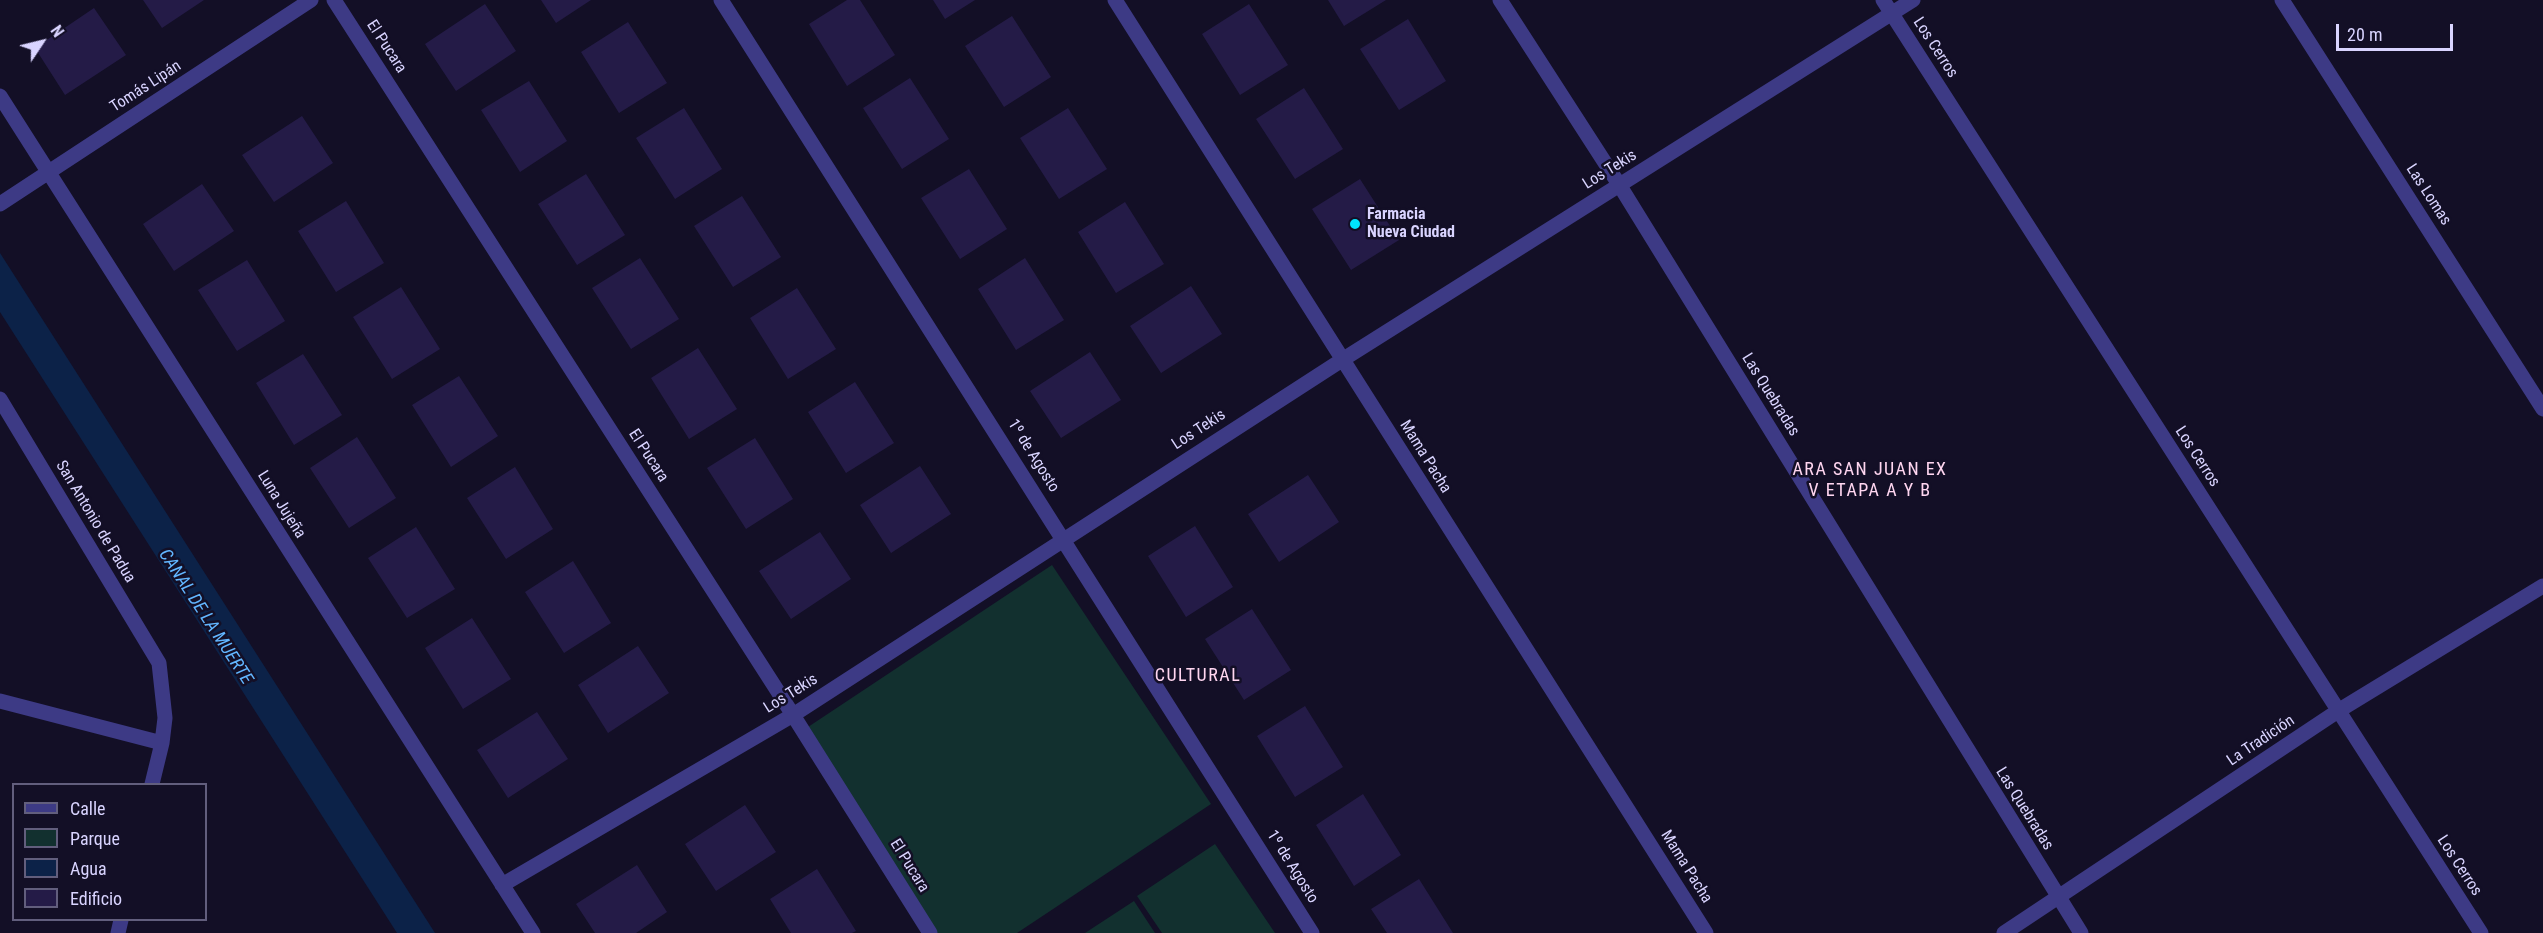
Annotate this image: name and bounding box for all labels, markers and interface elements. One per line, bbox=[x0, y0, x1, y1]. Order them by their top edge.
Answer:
north arrow bbox=[12, 12, 72, 72]
scale bar bbox=[2339, 12, 2456, 50]
street label: Los Cerros bbox=[1908, 14, 1962, 82]
street label: El Pucara bbox=[362, 17, 410, 77]
text: N bbox=[47, 22, 68, 41]
text: 20 m bbox=[2347, 24, 2382, 45]
street label: Tomás Lipán bbox=[107, 57, 185, 117]
street label: Los Tekis bbox=[1580, 146, 1640, 194]
street label: Las Lomas bbox=[2401, 161, 2455, 229]
place label: Farmacia Nueva Ciudad bbox=[1367, 205, 1455, 243]
marker: Farmacia Nueva Ciudad bbox=[1348, 217, 1362, 231]
street label: Las Quebradas bbox=[1737, 350, 1803, 440]
street label: Los Tekis bbox=[1169, 406, 1229, 454]
street label: 1º de Agosto bbox=[1003, 416, 1063, 496]
street label: Mama Pacha bbox=[1395, 417, 1455, 497]
street label: Los Cerros bbox=[2170, 423, 2224, 491]
street label: El Pucara bbox=[624, 426, 672, 486]
street label: San Antonio de Padua bbox=[51, 457, 139, 587]
district label: ARA SAN JUAN EX V ETAPA A Y B bbox=[1792, 459, 1948, 502]
street label: Luna Jujeña bbox=[253, 468, 309, 542]
water label: CANAL DE LA MUERTE bbox=[153, 545, 257, 689]
district label: CULTURAL bbox=[1155, 665, 1241, 687]
street label: Los Tekis bbox=[761, 670, 821, 718]
street label: La Tradición bbox=[2224, 711, 2298, 771]
street label: Las Quebradas bbox=[1991, 764, 2057, 854]
legend bbox=[12, 783, 207, 921]
text: Calle bbox=[70, 798, 106, 819]
street label: 1º de Agosto bbox=[1262, 827, 1322, 907]
street label: Mama Pacha bbox=[1656, 827, 1716, 907]
text: Parque bbox=[70, 828, 120, 849]
street label: Los Cerros bbox=[2432, 832, 2486, 900]
street label: El Pucara bbox=[885, 836, 933, 896]
text: Agua bbox=[70, 858, 107, 879]
text: Edificio bbox=[70, 888, 122, 909]

